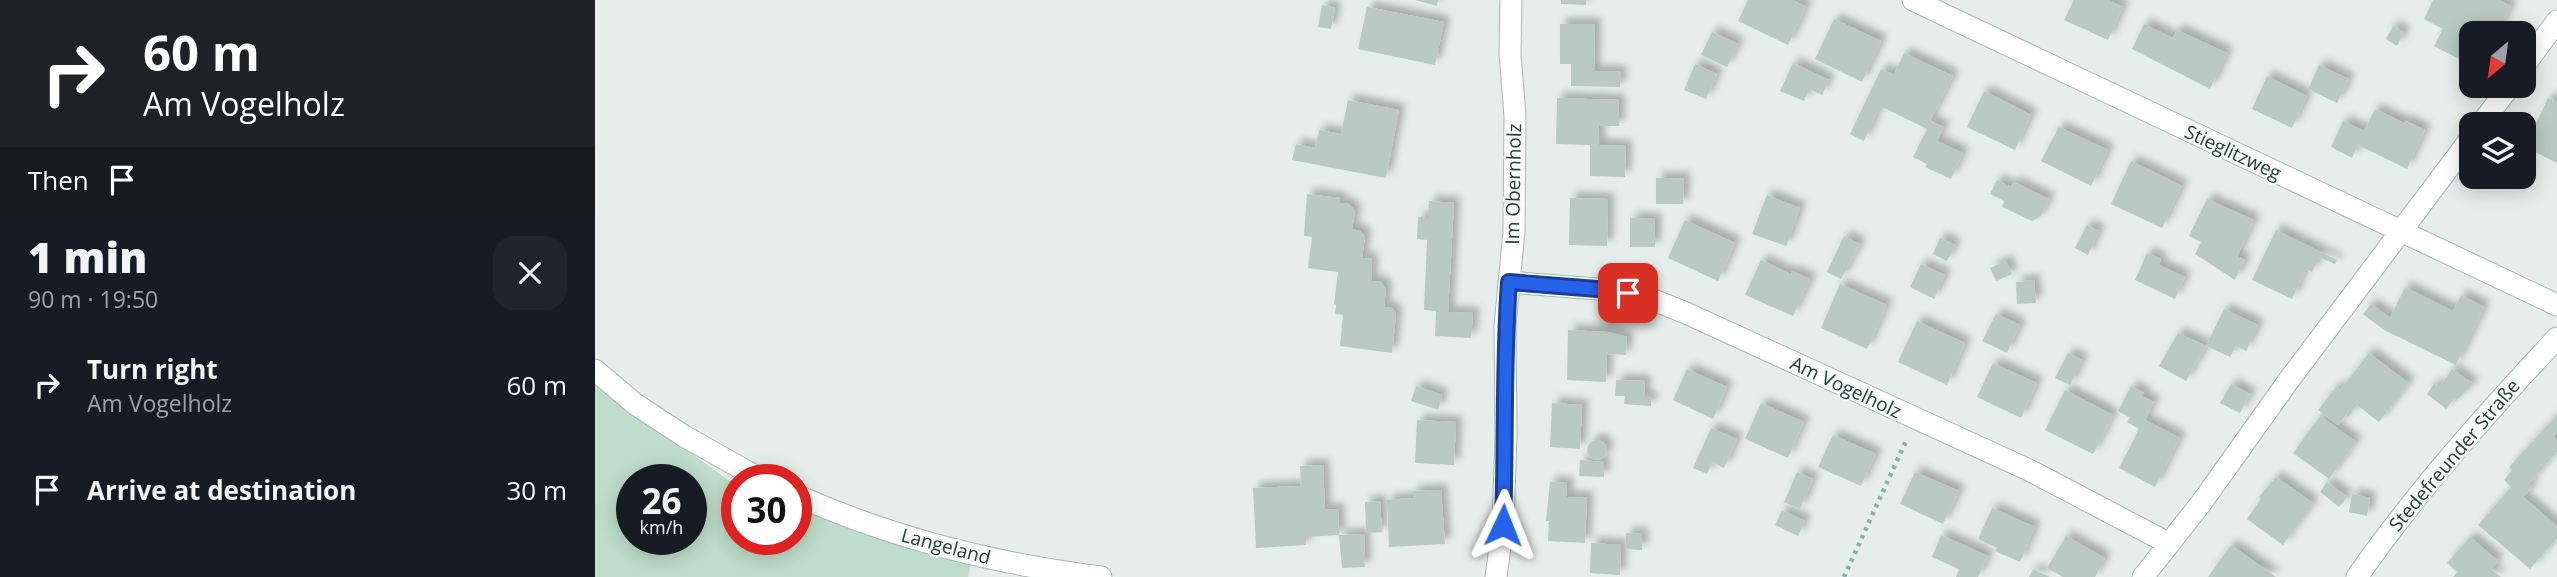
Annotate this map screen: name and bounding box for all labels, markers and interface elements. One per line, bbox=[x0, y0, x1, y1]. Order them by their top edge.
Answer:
text: 60 m bbox=[143, 19, 260, 85]
north arrow bbox=[2459, 21, 2536, 98]
map controls bbox=[2459, 21, 2536, 189]
icon: right bbox=[28, 28, 119, 119]
text: Am Vogelholz bbox=[143, 82, 345, 125]
button: layers bbox=[2459, 112, 2536, 189]
street label: Stieglitzweg bbox=[2180, 118, 2286, 186]
street label: Im Obernholz bbox=[1499, 123, 1527, 245]
icon: arrive bbox=[103, 161, 141, 199]
text: Then bbox=[28, 162, 89, 198]
text: 1 min bbox=[28, 228, 147, 285]
button: close bbox=[493, 236, 567, 310]
pin bbox=[1598, 263, 1658, 323]
icon: arrive bbox=[1609, 274, 1647, 312]
text: 90 m · 19:50 bbox=[28, 283, 158, 315]
street label: Am Vogelholz bbox=[1786, 350, 1906, 424]
text: Turn right bbox=[87, 351, 218, 387]
icon: right bbox=[28, 366, 66, 404]
text: 60 m bbox=[506, 367, 567, 403]
street label: Stedefreunder Straße bbox=[2383, 373, 2525, 537]
text: Am Vogelholz bbox=[87, 387, 232, 419]
speed limit sign: 30 bbox=[721, 464, 812, 555]
icon: arrive bbox=[28, 471, 66, 509]
text: Arrive at destination bbox=[87, 472, 356, 508]
text: 30 m bbox=[506, 472, 567, 508]
text: 26 bbox=[641, 477, 682, 524]
position arrow bbox=[1466, 488, 1540, 562]
text: km/h bbox=[640, 515, 683, 539]
street label: Langeland bbox=[898, 522, 994, 570]

